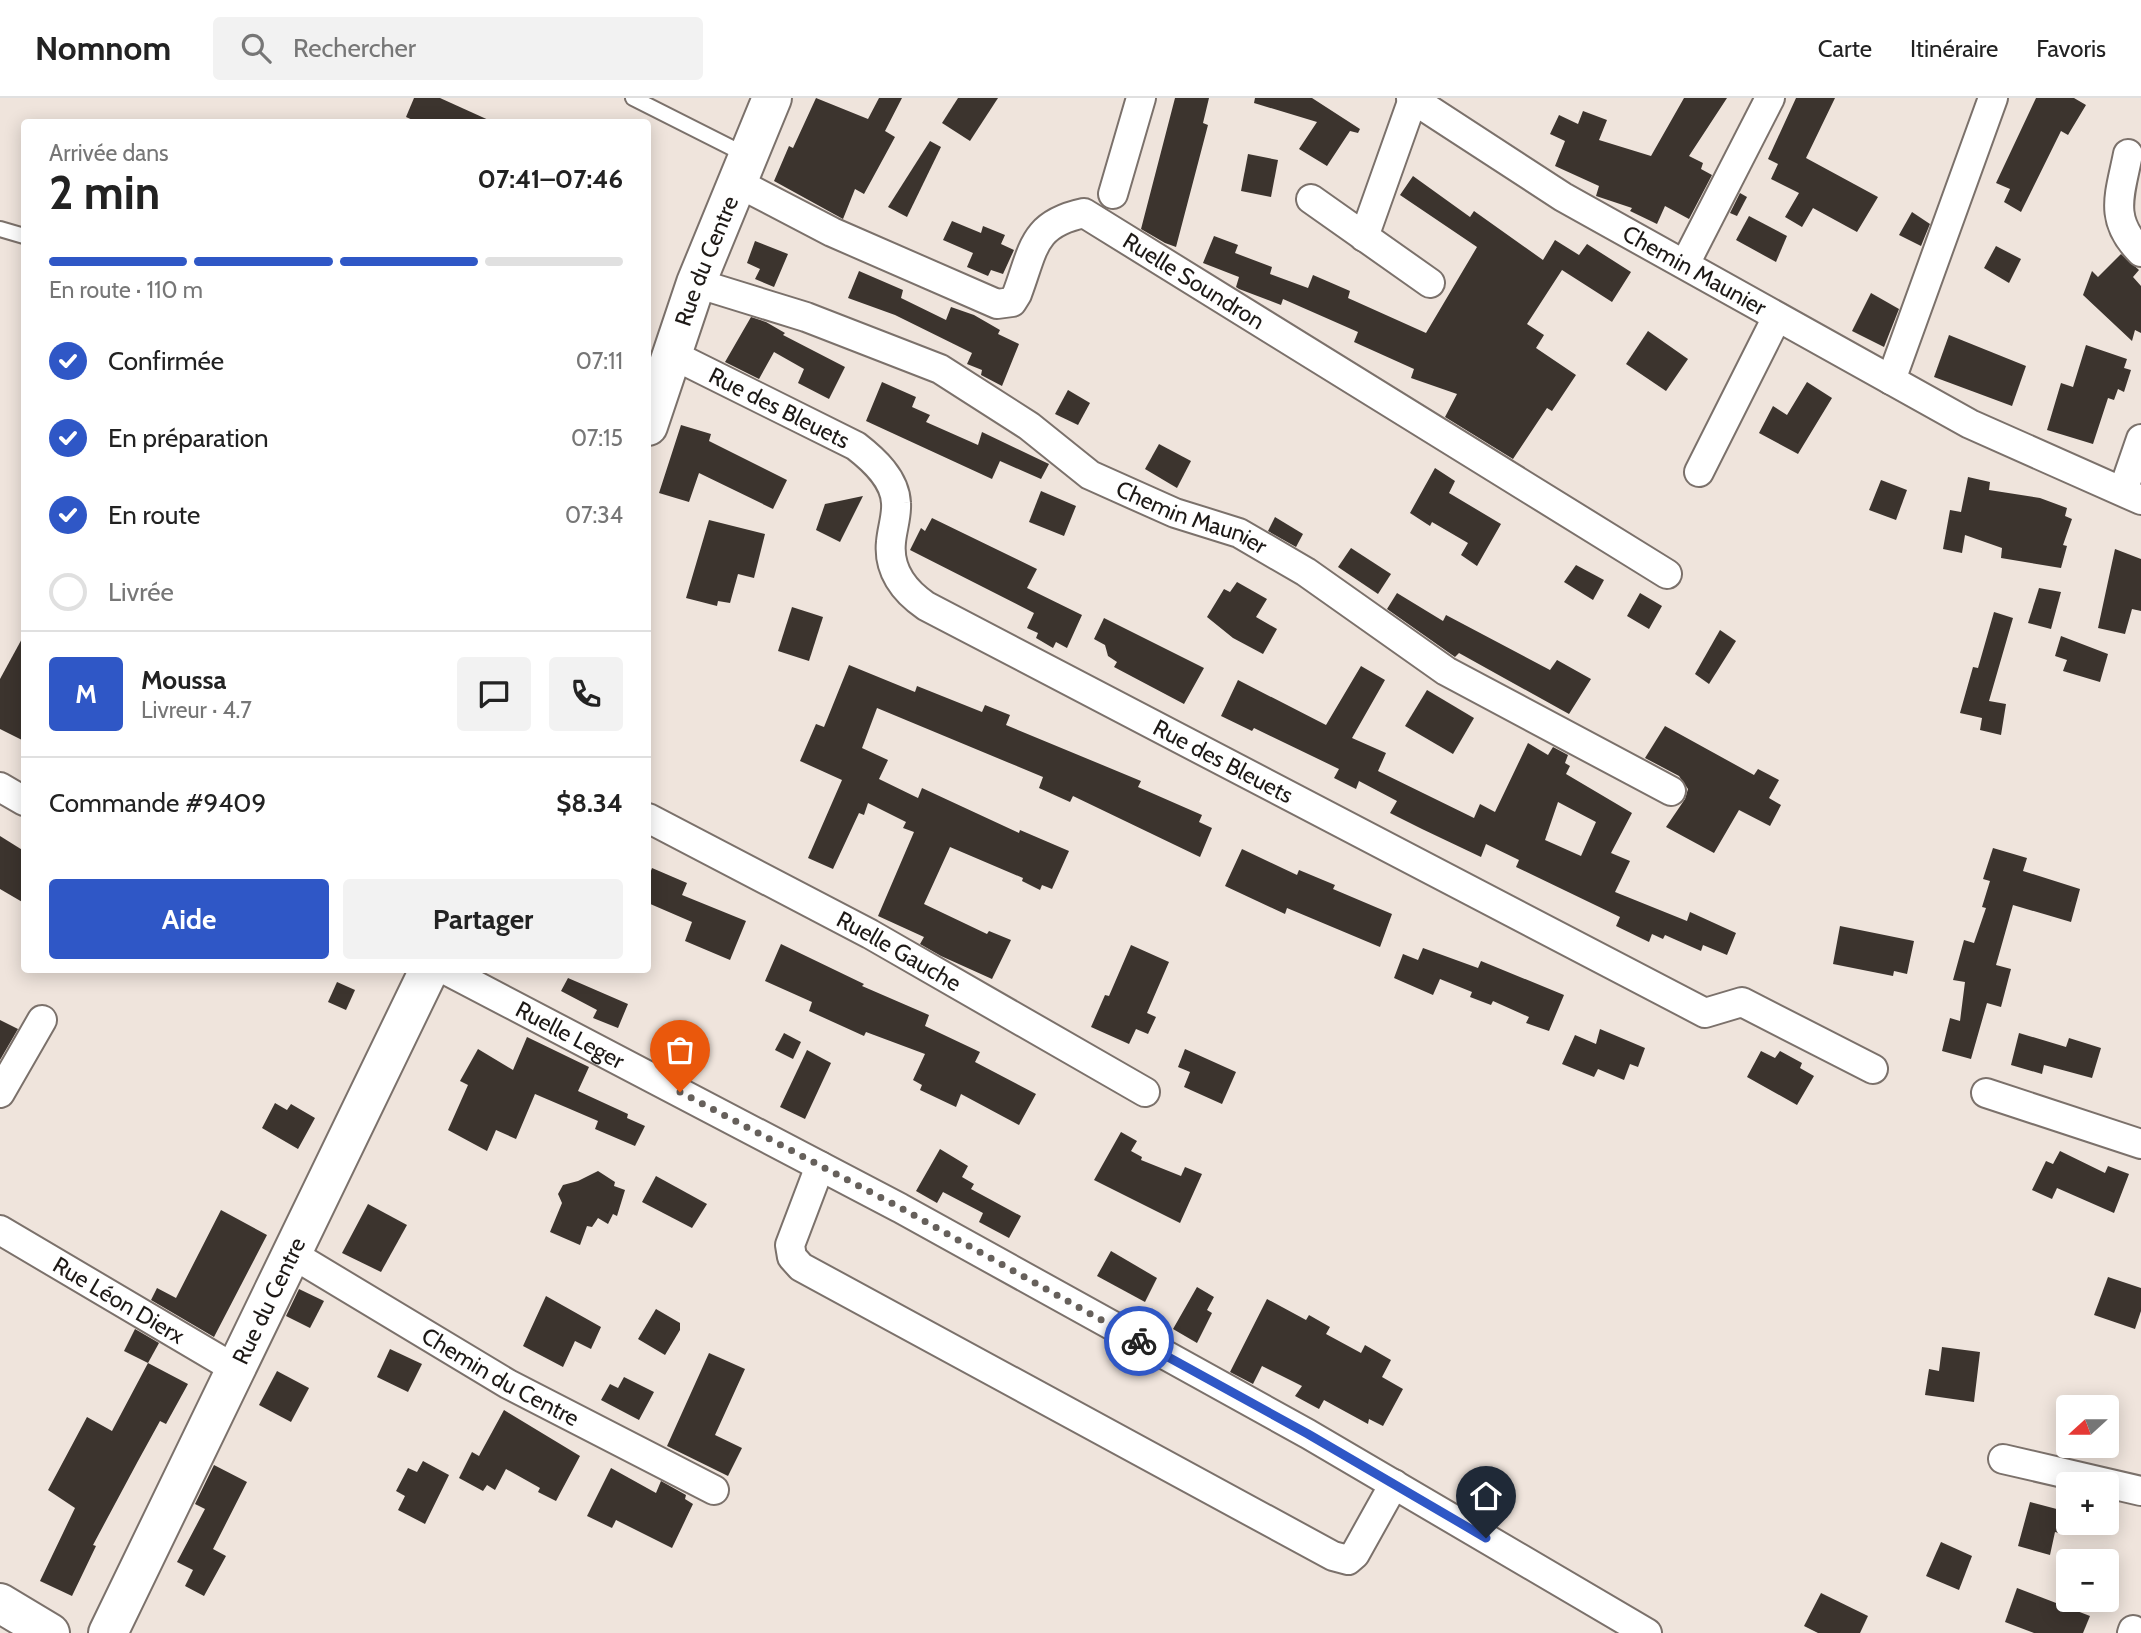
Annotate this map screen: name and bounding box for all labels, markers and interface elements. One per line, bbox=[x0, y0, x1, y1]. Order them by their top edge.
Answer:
search box bbox=[213, 17, 703, 80]
text: Nomnom bbox=[35, 28, 171, 68]
icon: search bbox=[237, 29, 275, 67]
text: Rechercher bbox=[293, 32, 416, 64]
text: Carte bbox=[1818, 34, 1872, 63]
text: Itinéraire bbox=[1910, 34, 1998, 63]
text: Favoris bbox=[2036, 34, 2106, 63]
text: Arrivée dans bbox=[49, 139, 169, 167]
text: 07:41–07:46 bbox=[478, 163, 623, 195]
text: 2 min bbox=[49, 165, 160, 221]
street label: Rue du Centre bbox=[669, 192, 744, 330]
street label: Chemin Maunier bbox=[1618, 219, 1772, 322]
street label: Ruelle Soundron bbox=[1118, 227, 1270, 335]
text: En route · 110 m bbox=[49, 276, 203, 304]
icon: check bbox=[49, 342, 87, 380]
text: Confirmée bbox=[108, 345, 224, 377]
text: 07:11 bbox=[576, 347, 623, 375]
street label: Rue des Bleuets bbox=[704, 361, 854, 455]
icon: check bbox=[49, 419, 87, 457]
text: En préparation bbox=[108, 422, 269, 454]
text: 07:15 bbox=[571, 424, 623, 452]
street label: Chemin Maunier bbox=[1112, 475, 1273, 561]
icon: check bbox=[49, 496, 87, 534]
text: En route bbox=[108, 499, 200, 531]
text: 07:34 bbox=[565, 501, 623, 529]
text: Livrée bbox=[108, 576, 174, 608]
button: chat bbox=[457, 657, 531, 731]
button: phone bbox=[549, 657, 623, 731]
text: Moussa bbox=[141, 664, 226, 696]
text: M bbox=[75, 678, 97, 710]
text: Livreur · 4.7 bbox=[141, 696, 252, 724]
street label: Rue des Bleuets bbox=[1149, 713, 1298, 809]
text: Commande #9409 bbox=[49, 787, 266, 819]
text: $8.34 bbox=[556, 787, 623, 819]
button: Aide bbox=[49, 879, 329, 959]
button: Partager bbox=[343, 879, 623, 959]
street label: Ruelle Gauche bbox=[832, 905, 966, 997]
street label: Ruelle Leger bbox=[511, 995, 630, 1075]
pin bbox=[650, 1020, 710, 1092]
icon: bag bbox=[661, 1031, 699, 1069]
street label: Rue du Centre bbox=[226, 1233, 311, 1369]
street label: Rue Léon Dierx bbox=[48, 1251, 190, 1350]
courier bbox=[1104, 1306, 1174, 1376]
street label: Chemin du Centre bbox=[417, 1321, 584, 1432]
icon: bike bbox=[1120, 1322, 1158, 1360]
north arrow bbox=[2056, 1395, 2119, 1458]
map controls bbox=[2056, 1395, 2119, 1612]
pin bbox=[1456, 1466, 1516, 1538]
button: + bbox=[2056, 1472, 2119, 1535]
icon: home bbox=[1467, 1477, 1505, 1515]
button: − bbox=[2056, 1549, 2119, 1612]

